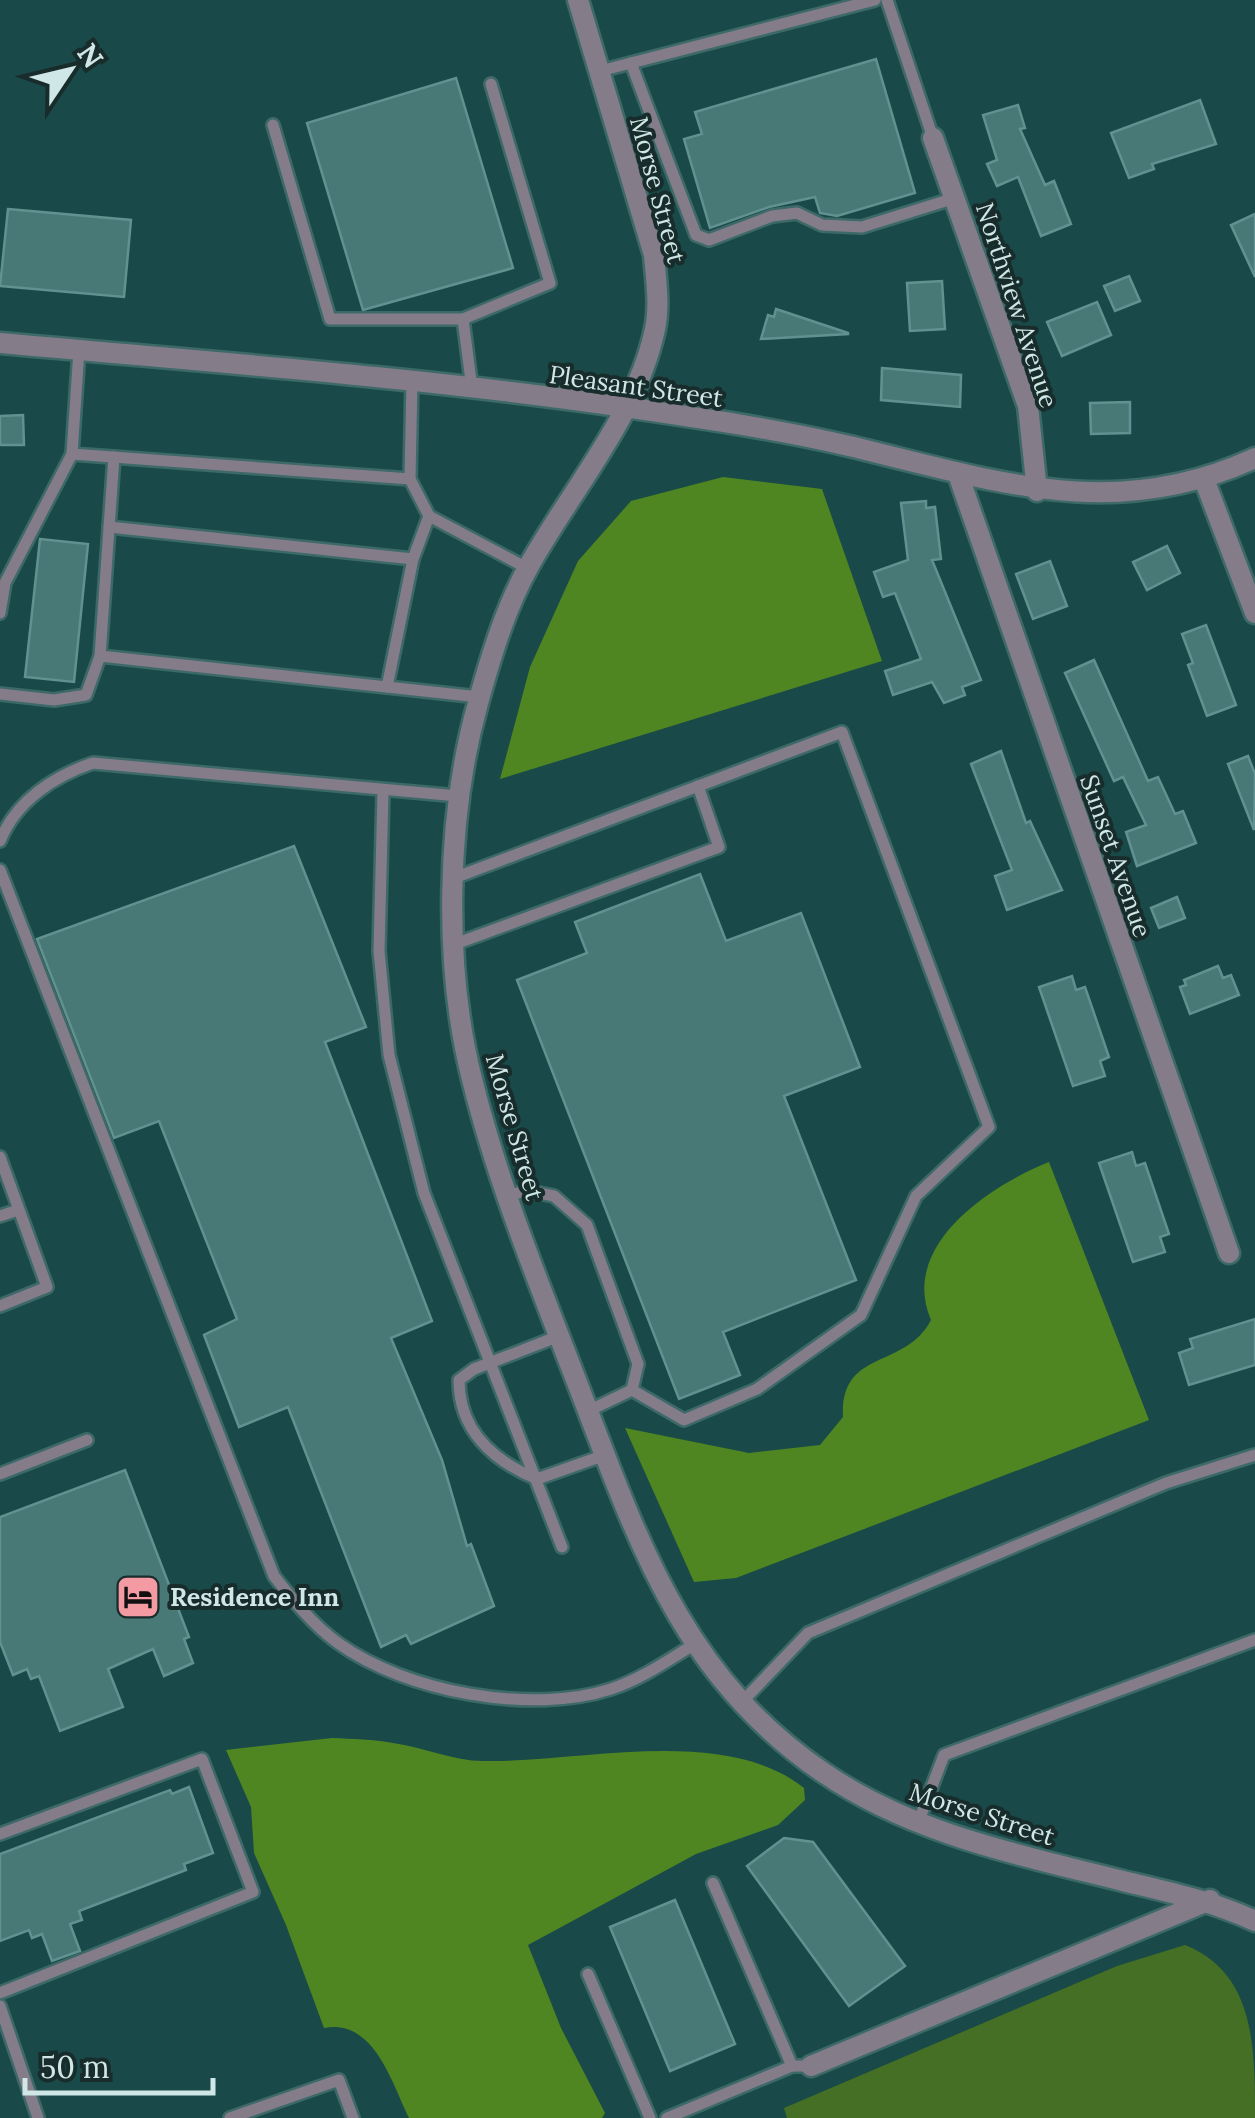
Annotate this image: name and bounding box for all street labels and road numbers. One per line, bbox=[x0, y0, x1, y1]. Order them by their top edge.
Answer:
street label: Morse Street bbox=[623, 113, 693, 267]
street label: Northview Avenue bbox=[969, 199, 1065, 411]
street label: Pleasant Street bbox=[547, 358, 725, 414]
street label: Sunset Avenue bbox=[1073, 770, 1159, 942]
street label: Morse Street bbox=[479, 1050, 551, 1204]
street label: Morse Street bbox=[905, 1775, 1059, 1853]

